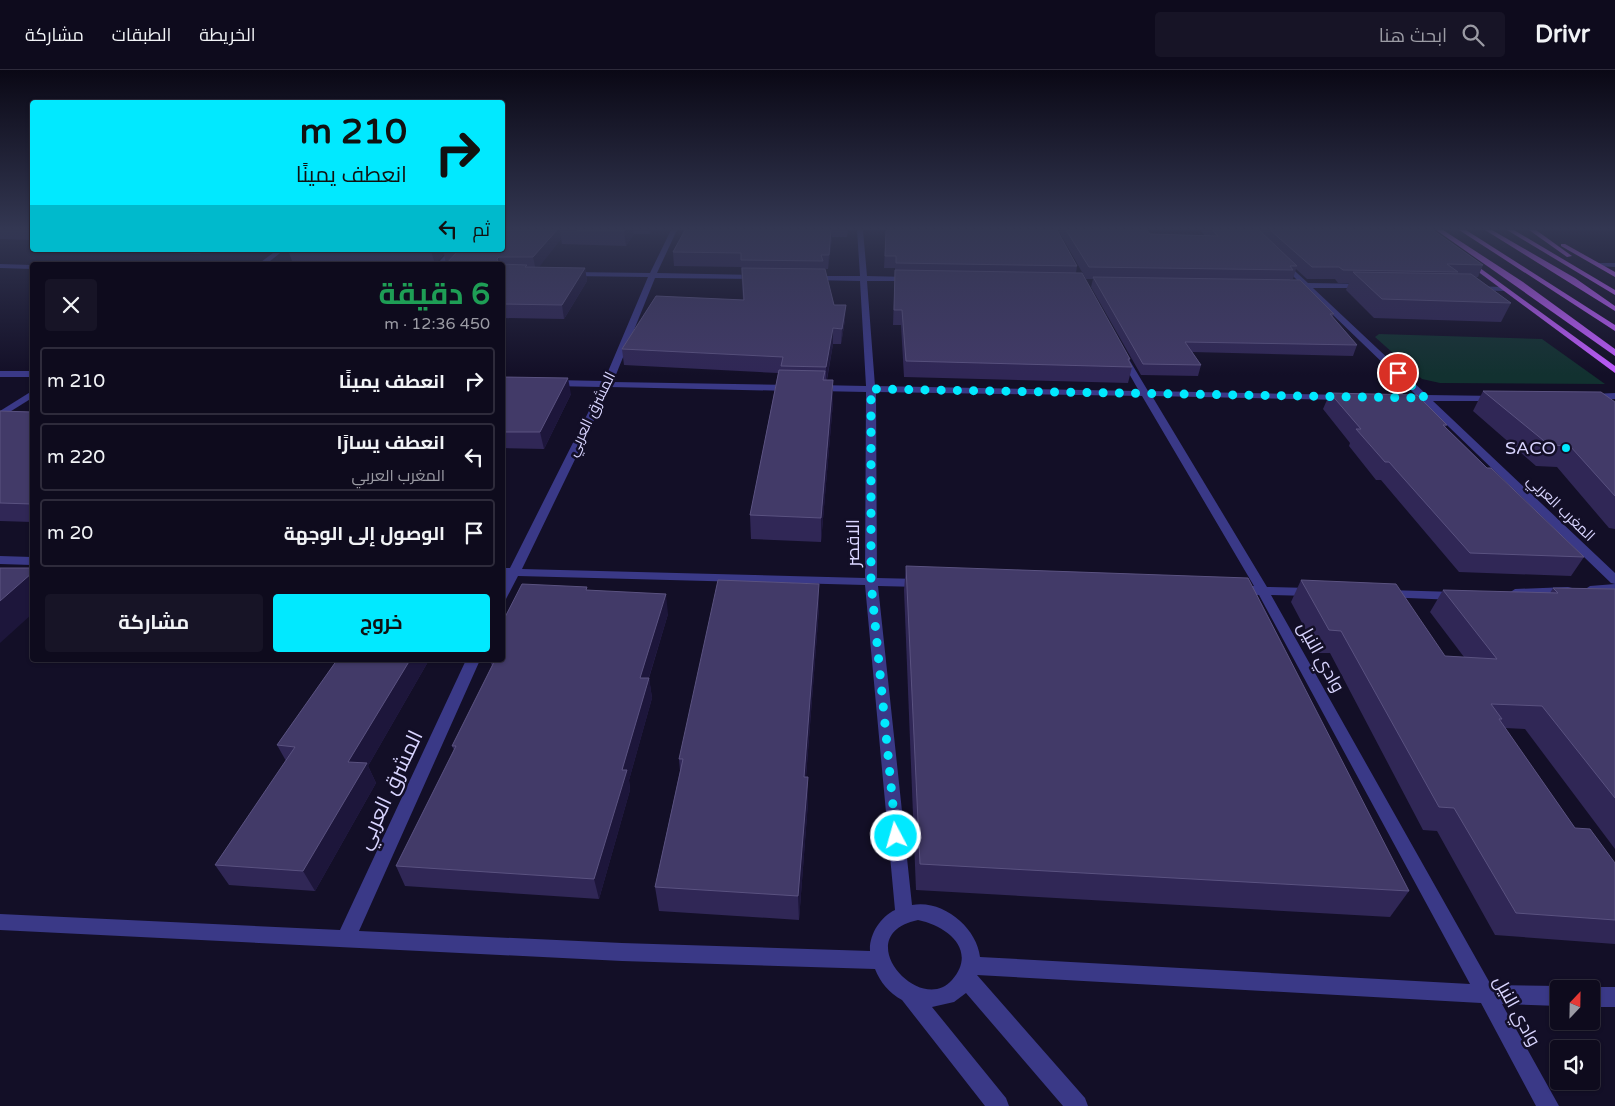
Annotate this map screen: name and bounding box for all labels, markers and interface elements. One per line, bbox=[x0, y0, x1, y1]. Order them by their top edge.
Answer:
search box bbox=[1155, 12, 1505, 57]
text: Drivr bbox=[1535, 20, 1590, 49]
icon: search bbox=[1459, 21, 1487, 49]
text: مشاركة bbox=[25, 24, 84, 46]
text: الطبقات bbox=[112, 24, 171, 46]
text: الخريطة bbox=[199, 24, 256, 46]
text: ابحث هنا bbox=[1379, 25, 1447, 47]
text: 210 m bbox=[300, 111, 407, 153]
icon: right bbox=[425, 120, 490, 185]
text: انعطف يمينًا bbox=[296, 162, 407, 188]
icon: left bbox=[434, 215, 462, 243]
text: ثم bbox=[472, 219, 490, 241]
text: 6 دقيقة bbox=[379, 276, 490, 313]
button: close bbox=[45, 279, 97, 331]
text: 450 m · 12:36 bbox=[384, 314, 490, 334]
pin bbox=[1377, 352, 1419, 394]
icon: arrive bbox=[1384, 359, 1412, 387]
icon: right bbox=[460, 367, 488, 395]
street label: المشرق العربي bbox=[563, 369, 622, 460]
text: 210 m bbox=[47, 370, 105, 392]
text: انعطف يمينًا bbox=[339, 371, 445, 393]
text: انعطف يسارًا bbox=[336, 432, 445, 454]
place label: SACO bbox=[1505, 437, 1556, 459]
marker: SACO bbox=[1560, 442, 1572, 454]
icon: left bbox=[460, 443, 488, 471]
text: 220 m bbox=[47, 446, 105, 468]
text: المغرب العربي bbox=[352, 466, 445, 486]
street label: المغرب العربي bbox=[1521, 471, 1599, 547]
icon: arrive bbox=[460, 519, 488, 547]
street label: الاقصر bbox=[842, 519, 864, 568]
text: 20 m bbox=[47, 522, 93, 544]
text: الوصول إلى الوجهة bbox=[284, 523, 445, 545]
button: مشاركة bbox=[45, 594, 263, 652]
button: خروج bbox=[273, 594, 490, 652]
street label: وادي النيل bbox=[1290, 618, 1349, 698]
street label: المشرق العربي bbox=[352, 727, 431, 855]
position arrow bbox=[869, 809, 921, 861]
street label: وادي النيل bbox=[1486, 972, 1545, 1052]
north arrow bbox=[1550, 980, 1600, 1030]
map controls bbox=[1550, 980, 1600, 1090]
button: sound bbox=[1550, 1040, 1600, 1090]

